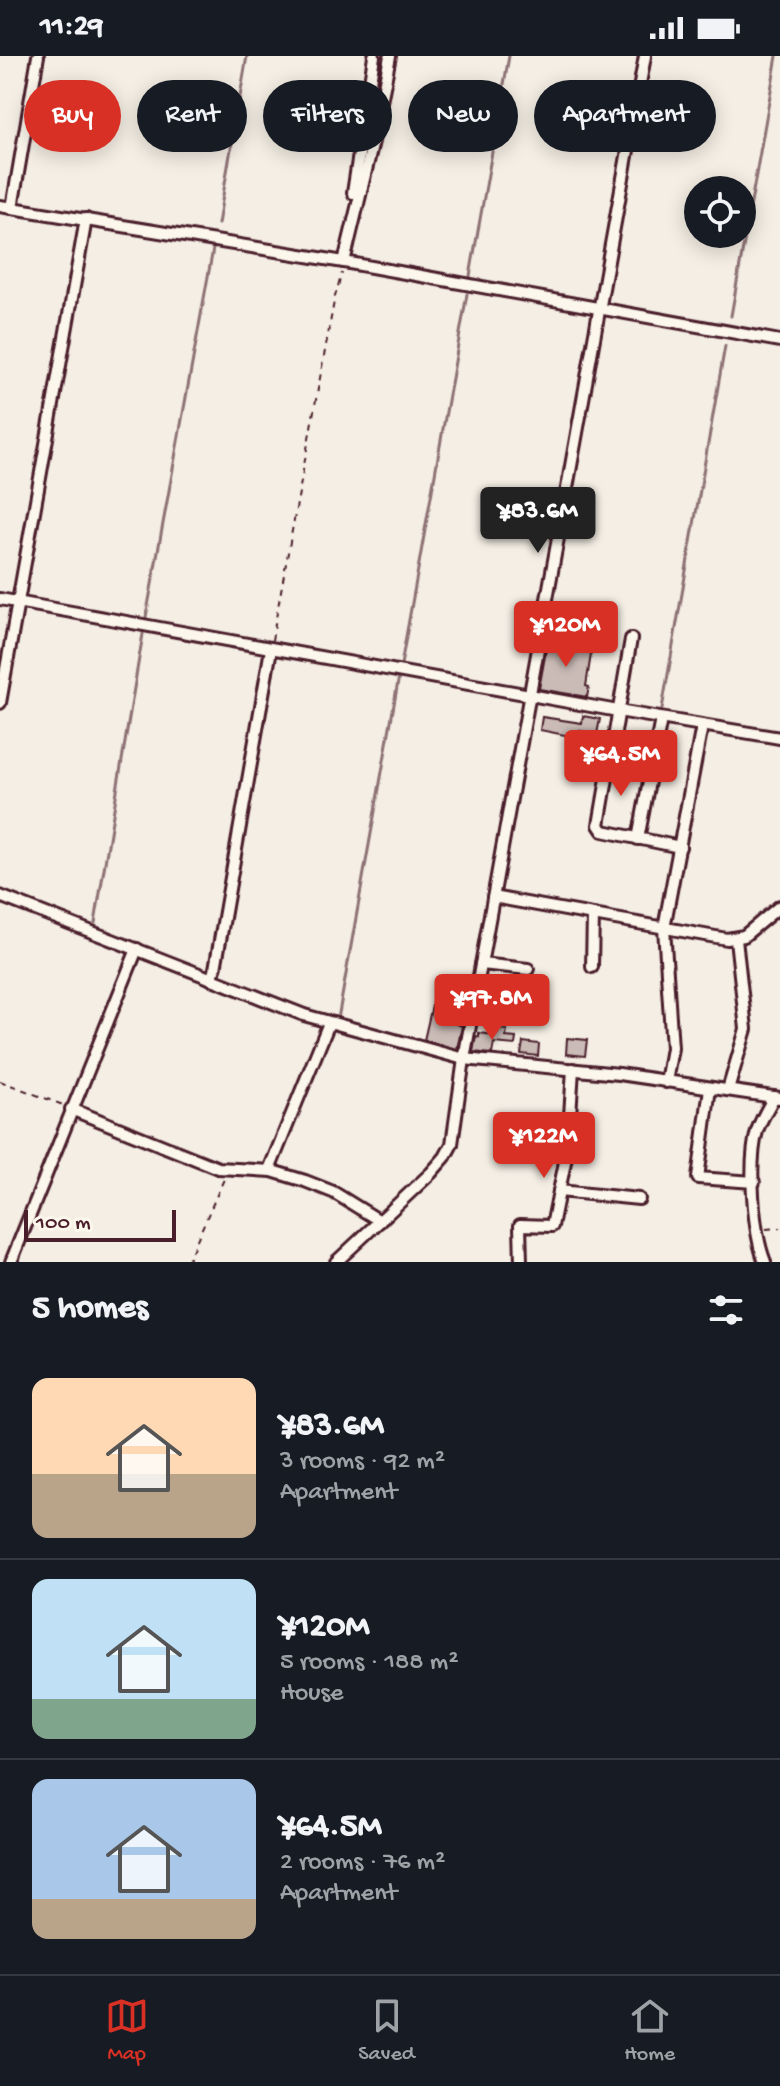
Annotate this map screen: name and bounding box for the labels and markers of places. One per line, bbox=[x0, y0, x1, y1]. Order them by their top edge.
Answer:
pin: ¥83.6M bbox=[473, 487, 603, 555]
pin: ¥120M bbox=[510, 601, 622, 669]
pin: ¥64.5M bbox=[556, 730, 686, 798]
pin: ¥97.8M bbox=[427, 974, 557, 1042]
pin: ¥122M bbox=[488, 1112, 600, 1180]

